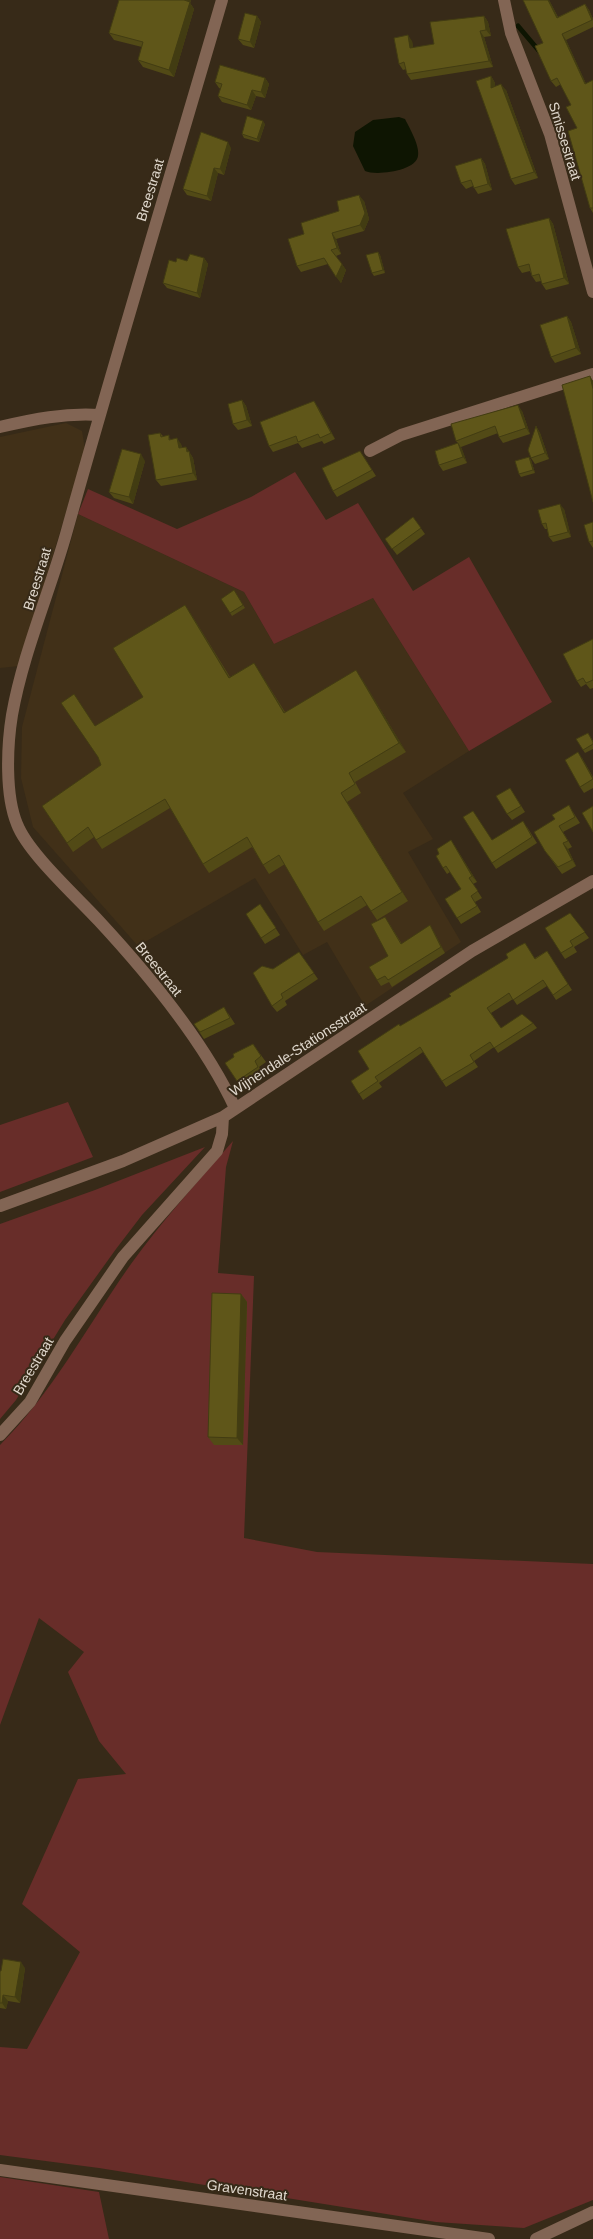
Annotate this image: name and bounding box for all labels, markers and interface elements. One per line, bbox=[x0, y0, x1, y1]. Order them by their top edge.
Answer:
street label: Smissestraat bbox=[546, 100, 585, 182]
street label: Breestraat bbox=[133, 157, 167, 223]
street label: Breestraat bbox=[20, 546, 54, 612]
street label: Breestraat bbox=[132, 939, 186, 999]
street label: Wijnendale-Stationsstraat bbox=[227, 999, 369, 1099]
street label: Breestraat bbox=[10, 1334, 57, 1398]
street label: Gravenstraat bbox=[206, 2176, 288, 2204]

